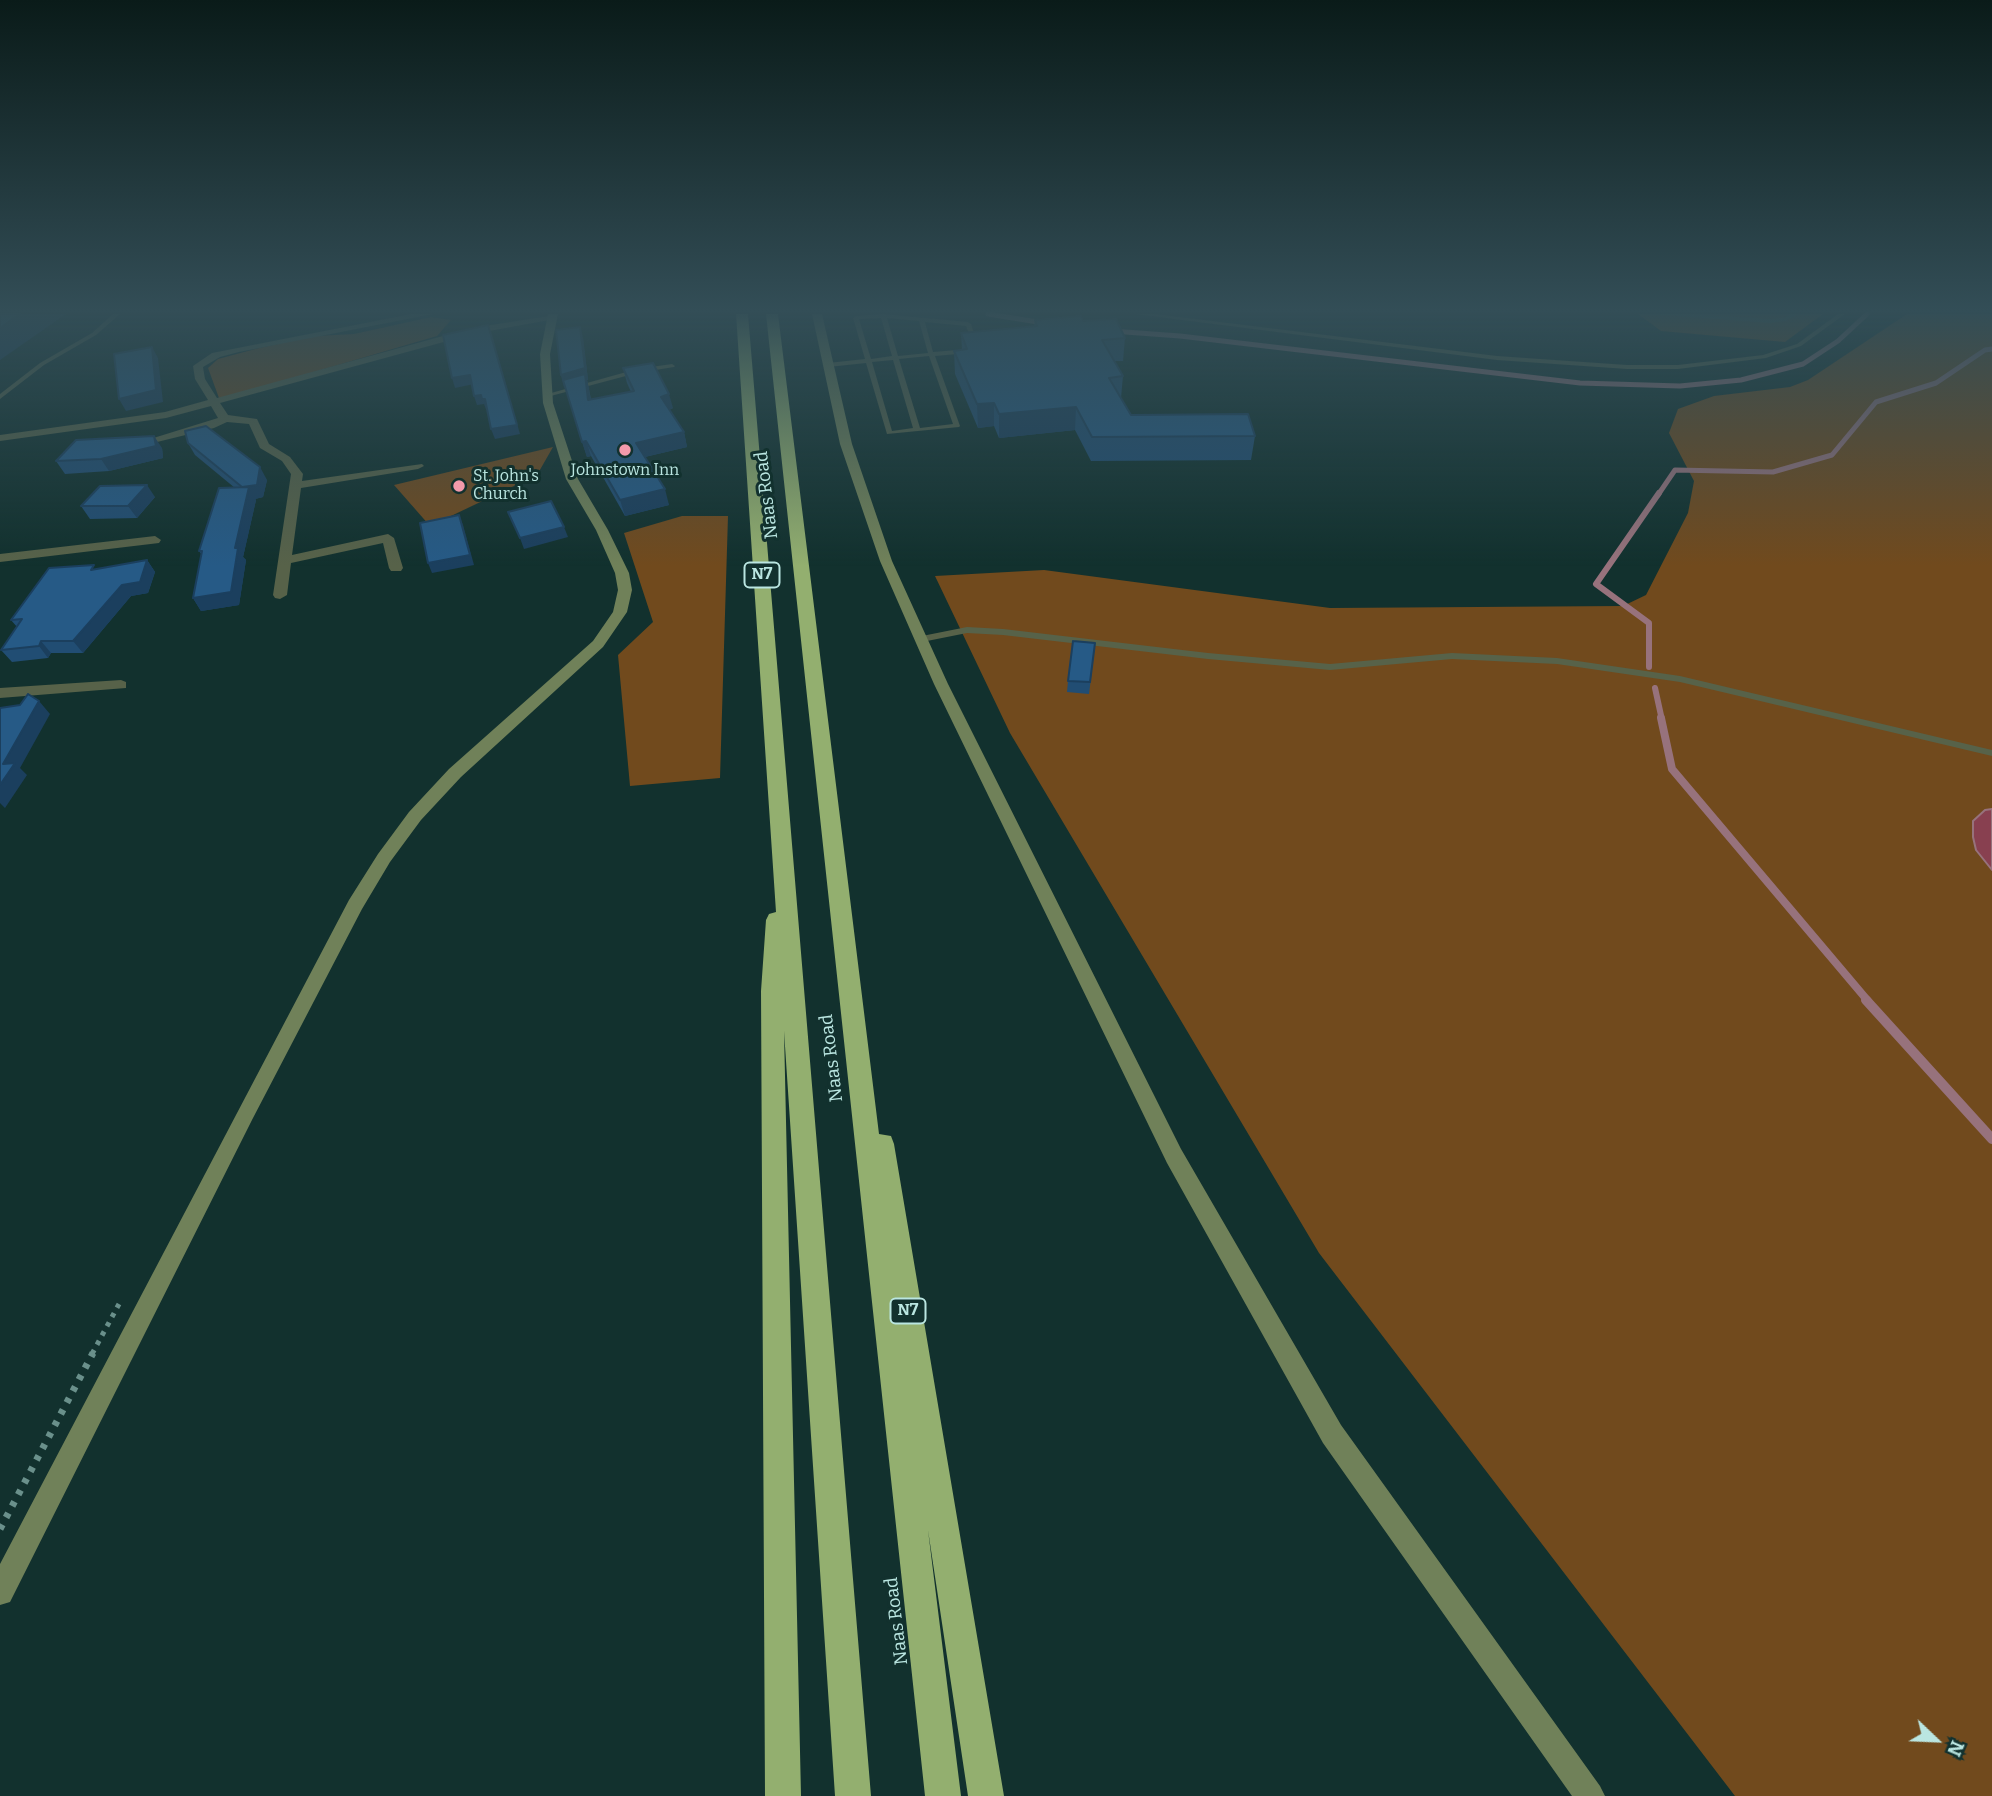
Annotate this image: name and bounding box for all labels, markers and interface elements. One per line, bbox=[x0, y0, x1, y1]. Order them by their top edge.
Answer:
marker: Johnstown Inn bbox=[617, 442, 633, 458]
street label: Naas Road bbox=[751, 450, 783, 540]
place label: Johnstown Inn bbox=[571, 461, 679, 481]
place label: St. John's Church bbox=[473, 467, 539, 505]
marker: St. John's Church bbox=[451, 478, 467, 494]
road number: N7 bbox=[744, 562, 780, 588]
street label: Naas Road bbox=[816, 1013, 848, 1103]
road number: N7 bbox=[890, 1298, 926, 1324]
street label: Naas Road bbox=[881, 1576, 913, 1666]
north arrow bbox=[1901, 1705, 1971, 1775]
text: N bbox=[1942, 1737, 1969, 1760]

